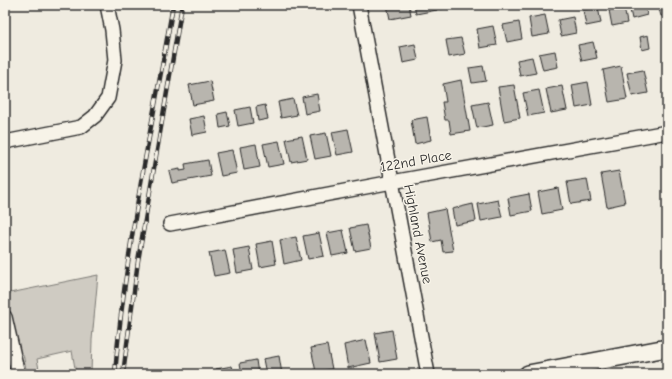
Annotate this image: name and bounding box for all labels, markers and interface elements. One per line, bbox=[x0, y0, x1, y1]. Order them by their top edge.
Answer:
street label: 122nd Place bbox=[379, 146, 453, 176]
street label: Highland Avenue bbox=[400, 183, 436, 285]

